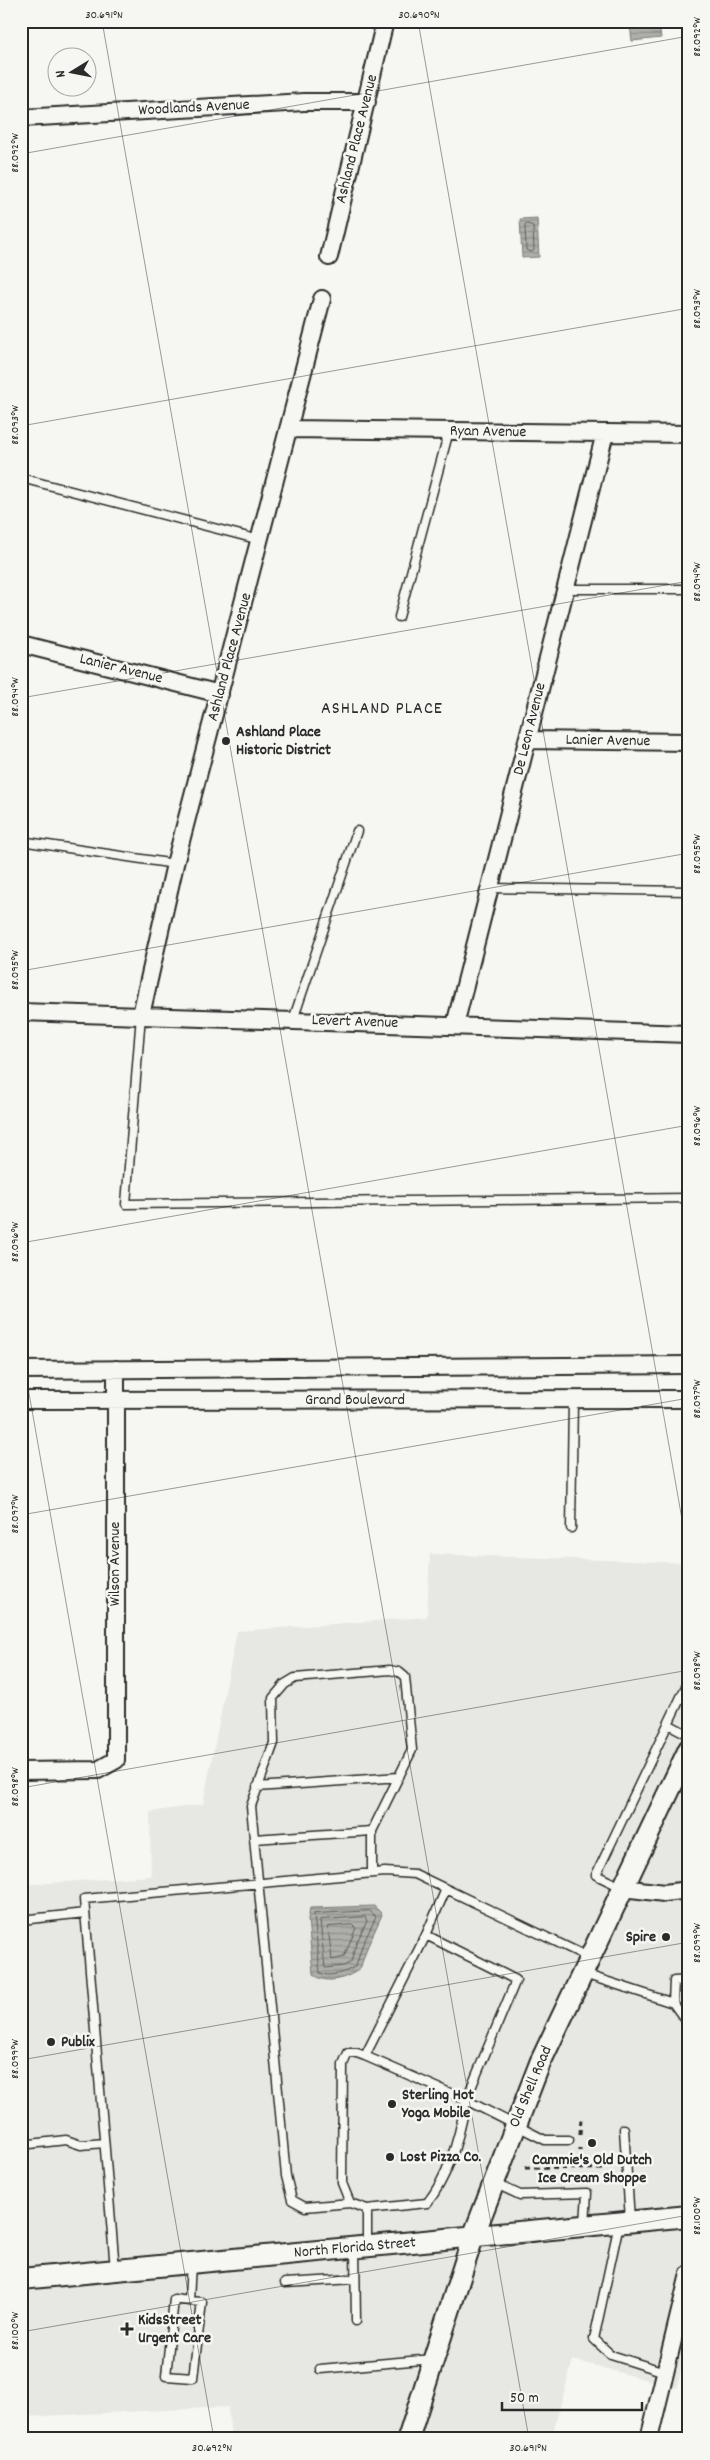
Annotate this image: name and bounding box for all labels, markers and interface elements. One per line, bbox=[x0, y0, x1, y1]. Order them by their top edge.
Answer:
text: 30.691°N bbox=[85, 7, 123, 24]
text: 30.690°N bbox=[398, 7, 440, 24]
text: 88.092°W bbox=[689, 17, 706, 57]
north arrow bbox=[48, 48, 98, 98]
text: N bbox=[51, 69, 72, 79]
street label: Ashland Place Avenue bbox=[330, 72, 384, 206]
street label: Woodlands Avenue bbox=[138, 94, 250, 122]
text: 88.092°W bbox=[7, 133, 24, 173]
text: 88.093°W bbox=[689, 289, 706, 329]
text: 88.093°W bbox=[7, 405, 24, 445]
street label: Ryan Avenue bbox=[450, 420, 526, 444]
text: 88.094°W bbox=[689, 562, 706, 602]
street label: Ashland Place Avenue bbox=[202, 590, 258, 724]
street label: Lanier Avenue bbox=[77, 648, 165, 690]
text: 88.094°W bbox=[7, 677, 24, 717]
street label: De Leon Avenue bbox=[507, 680, 553, 778]
district label: ASHLAND PLACE bbox=[321, 697, 443, 722]
place label: Ashland Place Historic District bbox=[236, 721, 331, 762]
street label: Lanier Avenue bbox=[565, 729, 651, 753]
marker: Ashland Place Historic District bbox=[220, 735, 232, 747]
text: 88.095°W bbox=[689, 834, 706, 874]
text: 88.095°W bbox=[7, 950, 24, 990]
street label: Levert Avenue bbox=[311, 1009, 399, 1035]
text: 88.096°W bbox=[689, 1106, 706, 1146]
text: 88.096°W bbox=[7, 1222, 24, 1262]
text: 88.097°W bbox=[689, 1379, 706, 1419]
street label: Grand Boulevard bbox=[305, 1389, 405, 1412]
text: 88.097°W bbox=[7, 1494, 24, 1534]
street label: Wilson Avenue bbox=[104, 1522, 127, 1606]
text: 88.098°W bbox=[689, 1651, 706, 1691]
text: 88.098°W bbox=[7, 1767, 24, 1807]
text: 88.099°W bbox=[689, 1923, 706, 1963]
place label: Spire bbox=[626, 1926, 656, 1949]
marker: Spire bbox=[660, 1931, 672, 1943]
place label: Publix bbox=[61, 2031, 95, 2054]
marker: Publix bbox=[45, 2036, 57, 2048]
text: 88.099°W bbox=[7, 2039, 24, 2079]
street label: Old Shell Road bbox=[503, 2043, 559, 2131]
place label: Sterling Hot Yoga Mobile bbox=[401, 2084, 474, 2125]
marker: Sterling Hot Yoga Mobile bbox=[386, 2098, 398, 2110]
marker: Cammie's Old Dutch Ice Cream Shoppe bbox=[586, 2137, 598, 2149]
place label: Lost Pizza Co. bbox=[400, 2146, 482, 2169]
place label: Cammie's Old Dutch Ice Cream Shoppe bbox=[532, 2149, 652, 2190]
marker: Lost Pizza Co. bbox=[384, 2151, 396, 2163]
text: 88.100°W bbox=[689, 2197, 706, 2235]
street label: North Florida Street bbox=[293, 2231, 417, 2265]
place label: KidsStreet Urgent Care bbox=[138, 2309, 211, 2350]
text: 88.100°W bbox=[7, 2312, 24, 2350]
marker: KidsStreet Urgent Care bbox=[120, 2322, 134, 2336]
scale bar bbox=[502, 2380, 642, 2412]
text: 50 m bbox=[510, 2388, 539, 2410]
text: 30.692°N bbox=[192, 2440, 232, 2457]
text: 30.691°N bbox=[509, 2440, 547, 2457]

